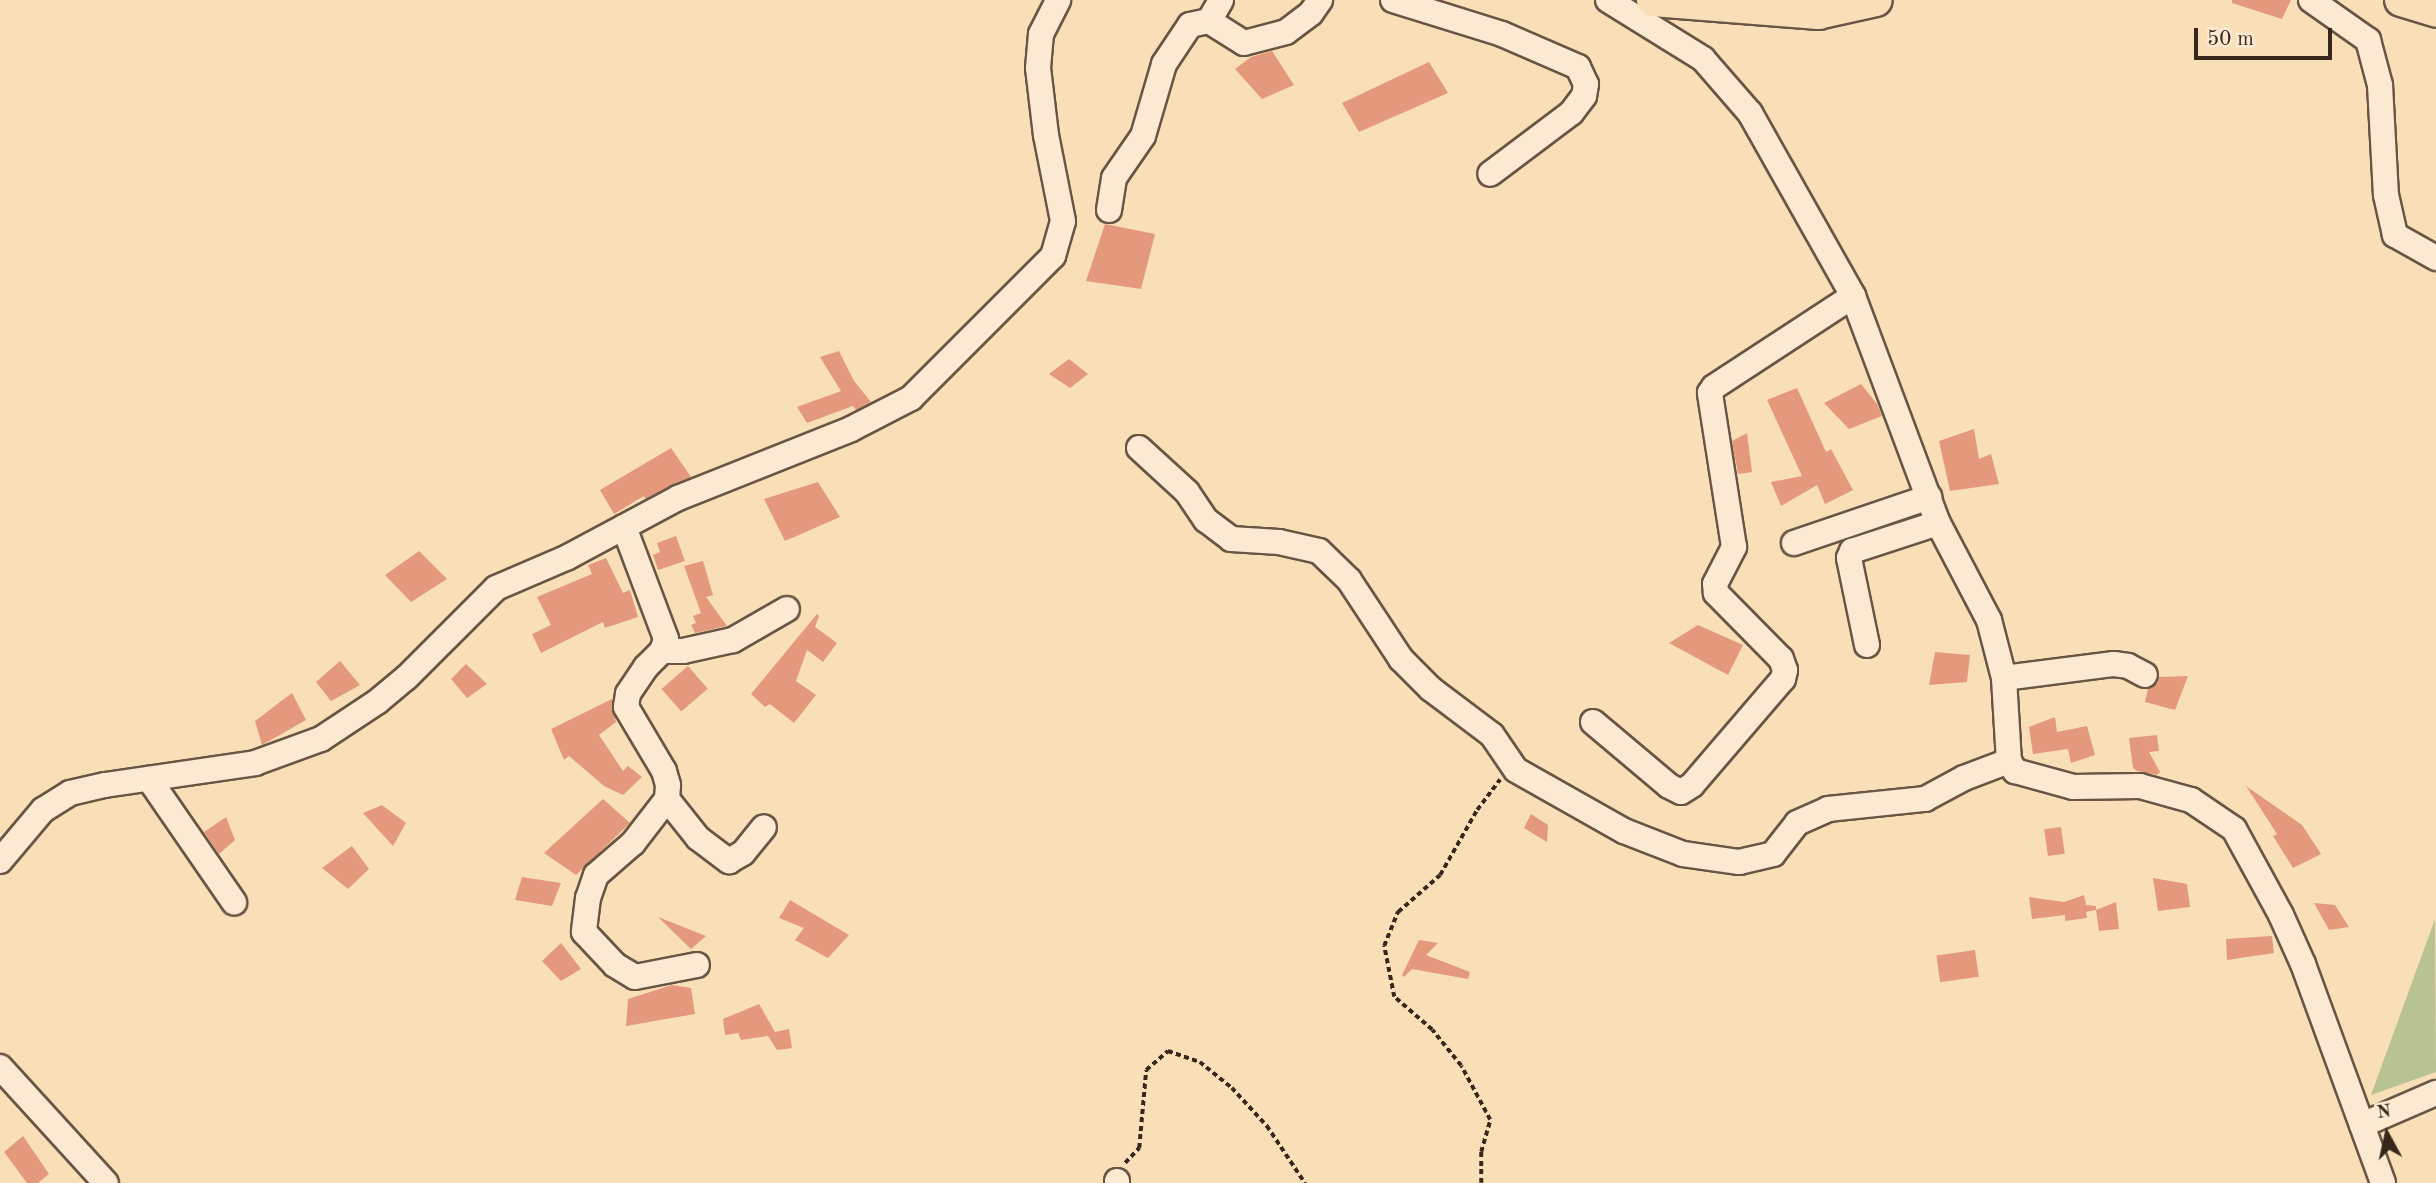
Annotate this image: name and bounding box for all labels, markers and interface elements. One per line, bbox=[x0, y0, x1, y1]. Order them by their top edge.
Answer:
scale bar bbox=[2198, 14, 2336, 58]
text: 50 m bbox=[2207, 29, 2254, 50]
north arrow bbox=[2352, 1099, 2422, 1169]
text: N bbox=[2375, 1102, 2393, 1123]

